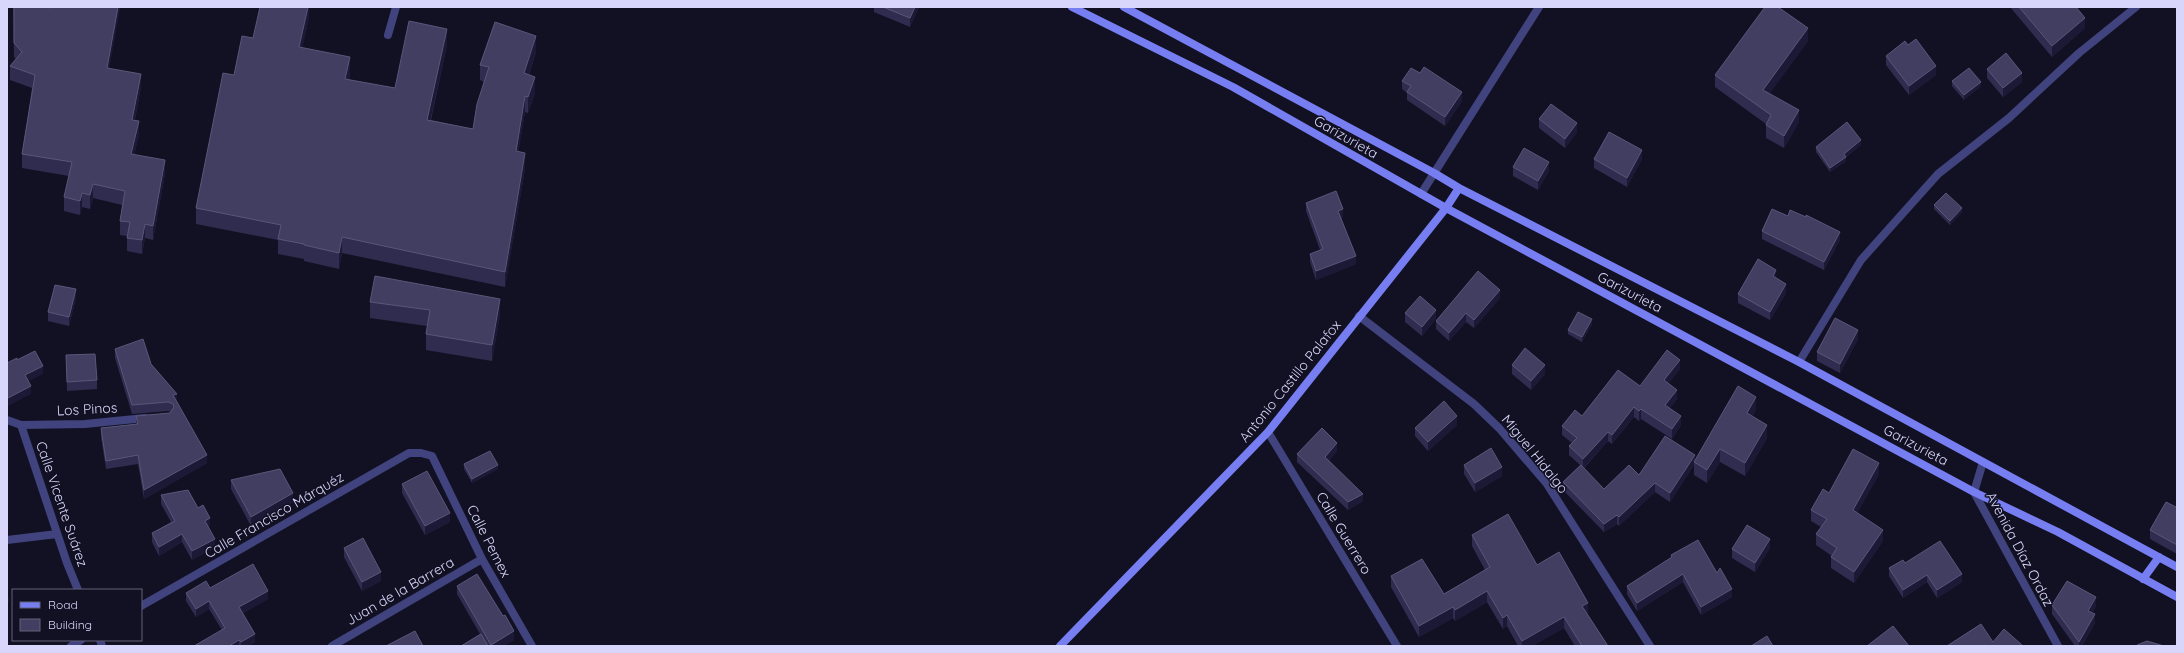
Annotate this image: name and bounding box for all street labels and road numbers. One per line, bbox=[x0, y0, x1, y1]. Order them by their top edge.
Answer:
street label: Garizurieta bbox=[1311, 111, 1381, 163]
street label: Garizurieta bbox=[1594, 267, 1666, 317]
street label: Antonio Castillo Palafox bbox=[1235, 316, 1345, 446]
street label: Los Pinos bbox=[56, 398, 118, 420]
street label: Miguel Hidalgo bbox=[1498, 411, 1572, 497]
street label: Garizurieta bbox=[1880, 420, 1952, 470]
street label: Calle Vicente Suárez bbox=[32, 439, 92, 569]
street label: Calle Francisco Márquéz bbox=[201, 468, 347, 562]
street label: Calle Guerrero bbox=[1312, 488, 1376, 578]
street label: Avenida Díaz Ordaz bbox=[1982, 489, 2058, 610]
street label: Calle Pemex bbox=[463, 502, 515, 581]
street label: Juan de la Barrera bbox=[343, 553, 457, 629]

